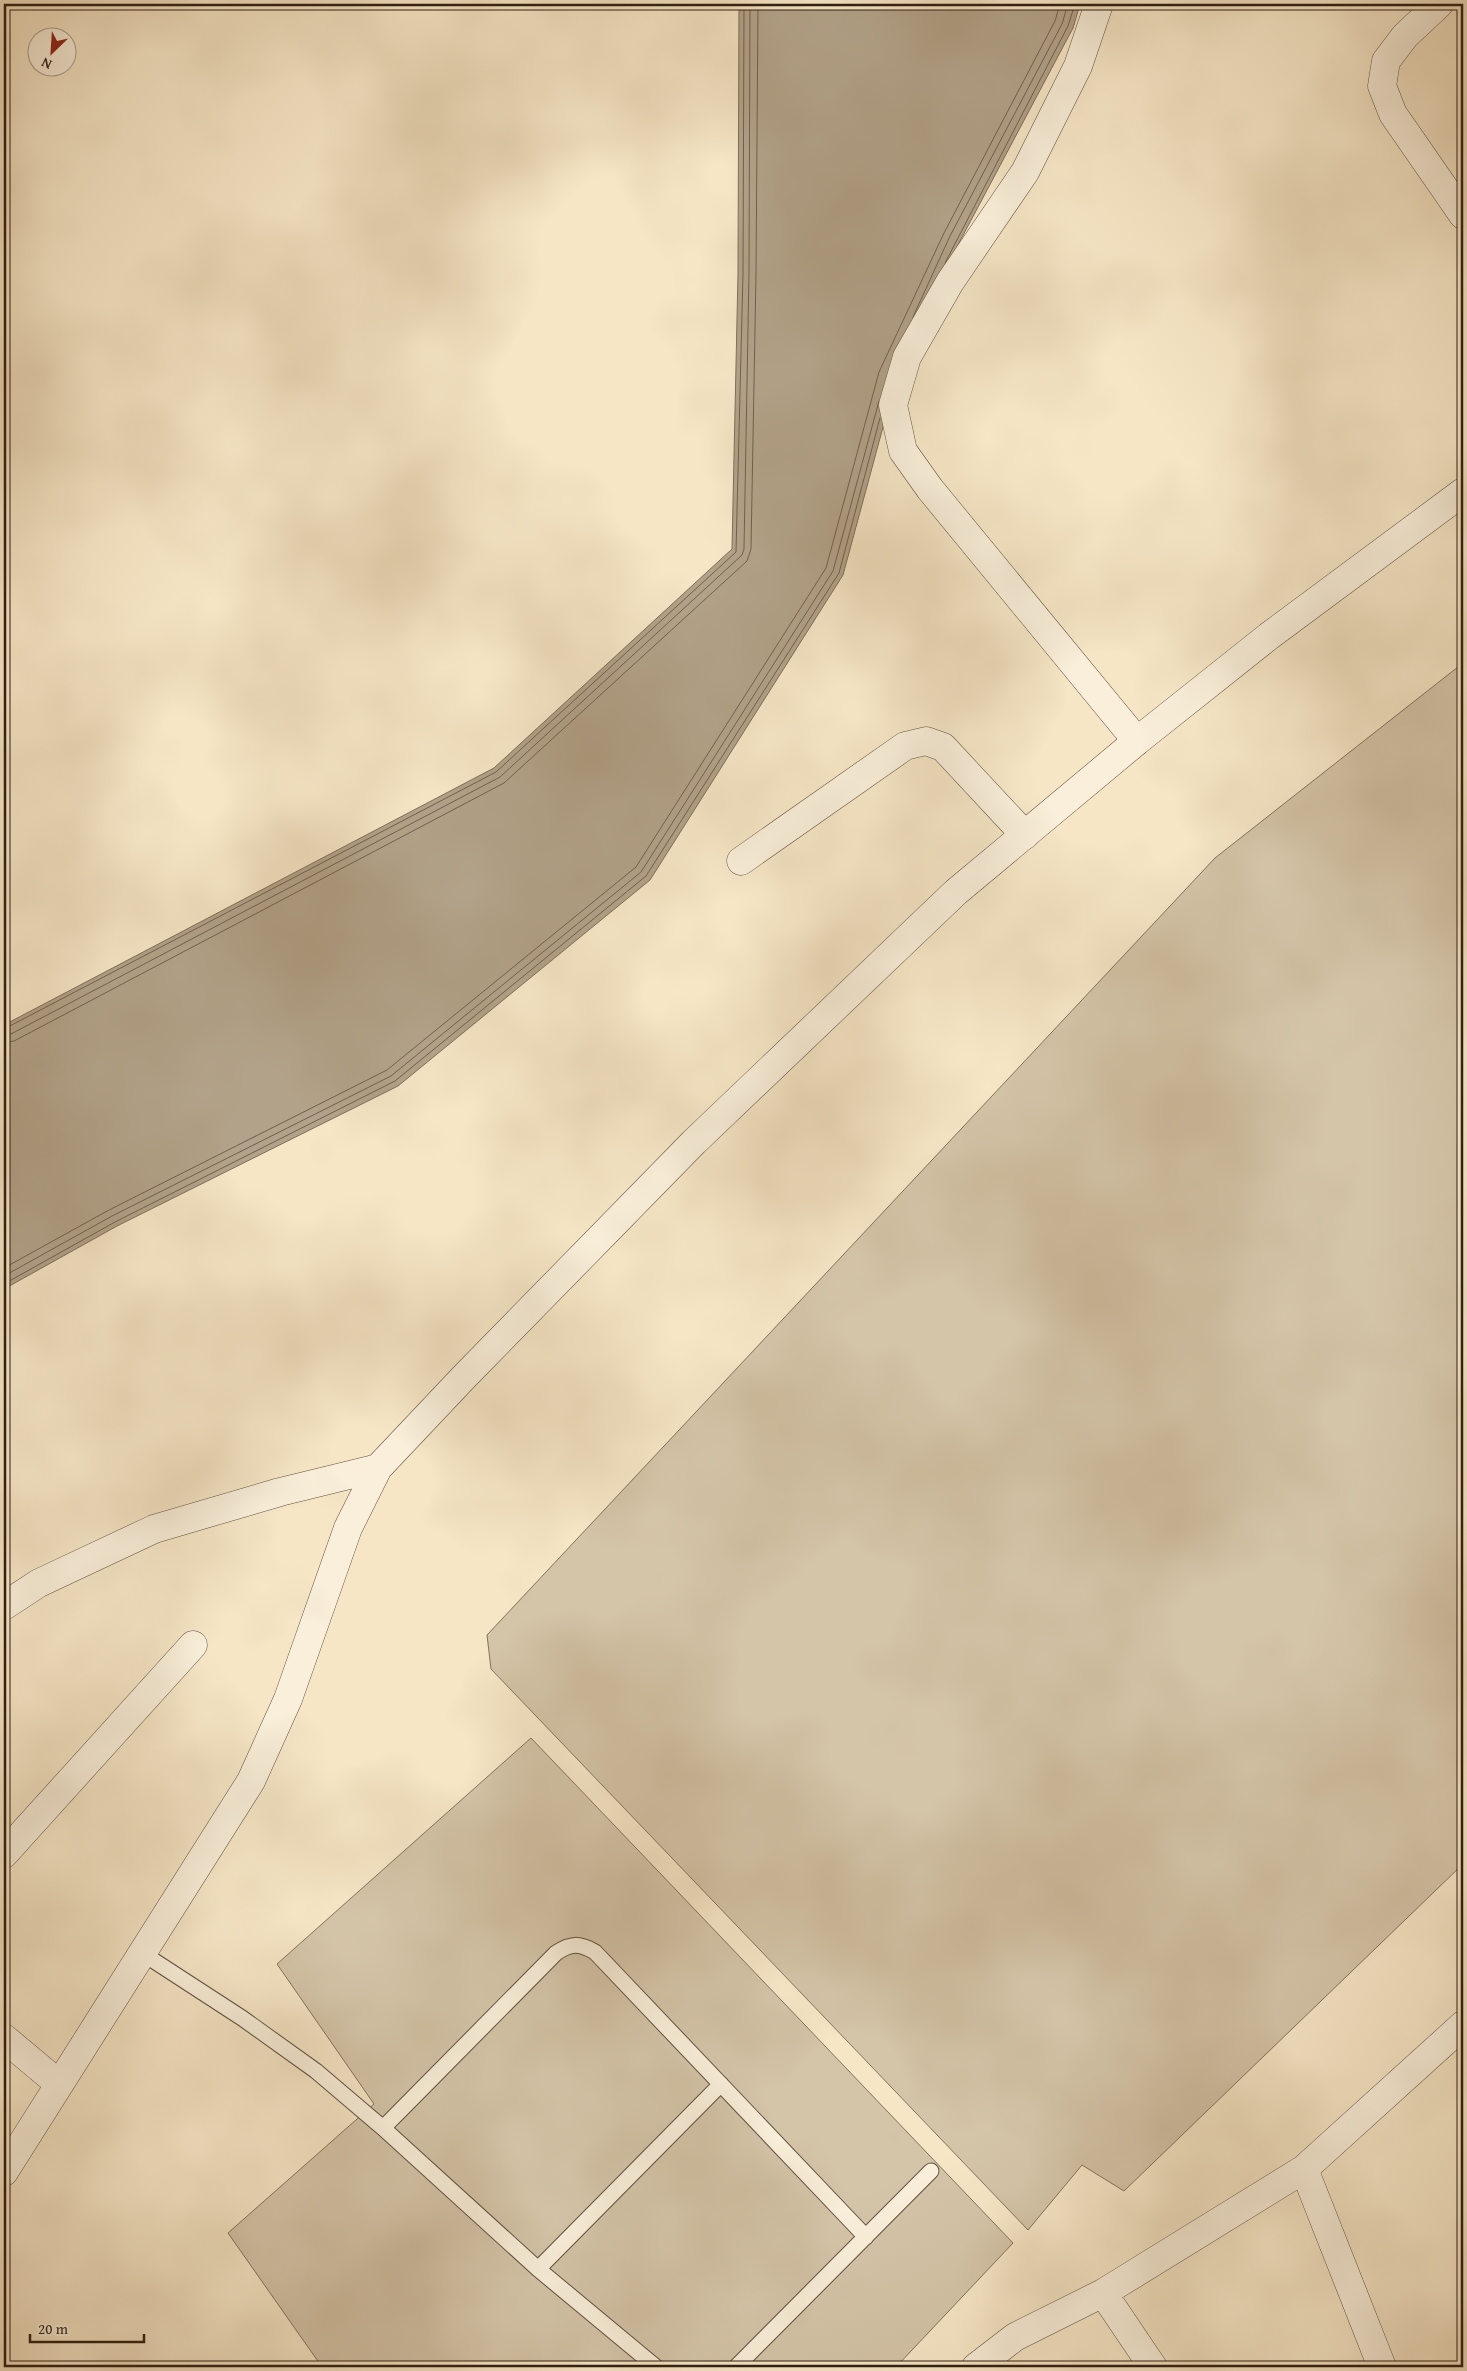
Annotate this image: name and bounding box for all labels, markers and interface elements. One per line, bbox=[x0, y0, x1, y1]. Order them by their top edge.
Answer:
north arrow bbox=[28, 28, 78, 78]
text: N bbox=[37, 52, 55, 75]
scale bar bbox=[30, 2311, 144, 2343]
text: 20 m bbox=[38, 2318, 69, 2339]

